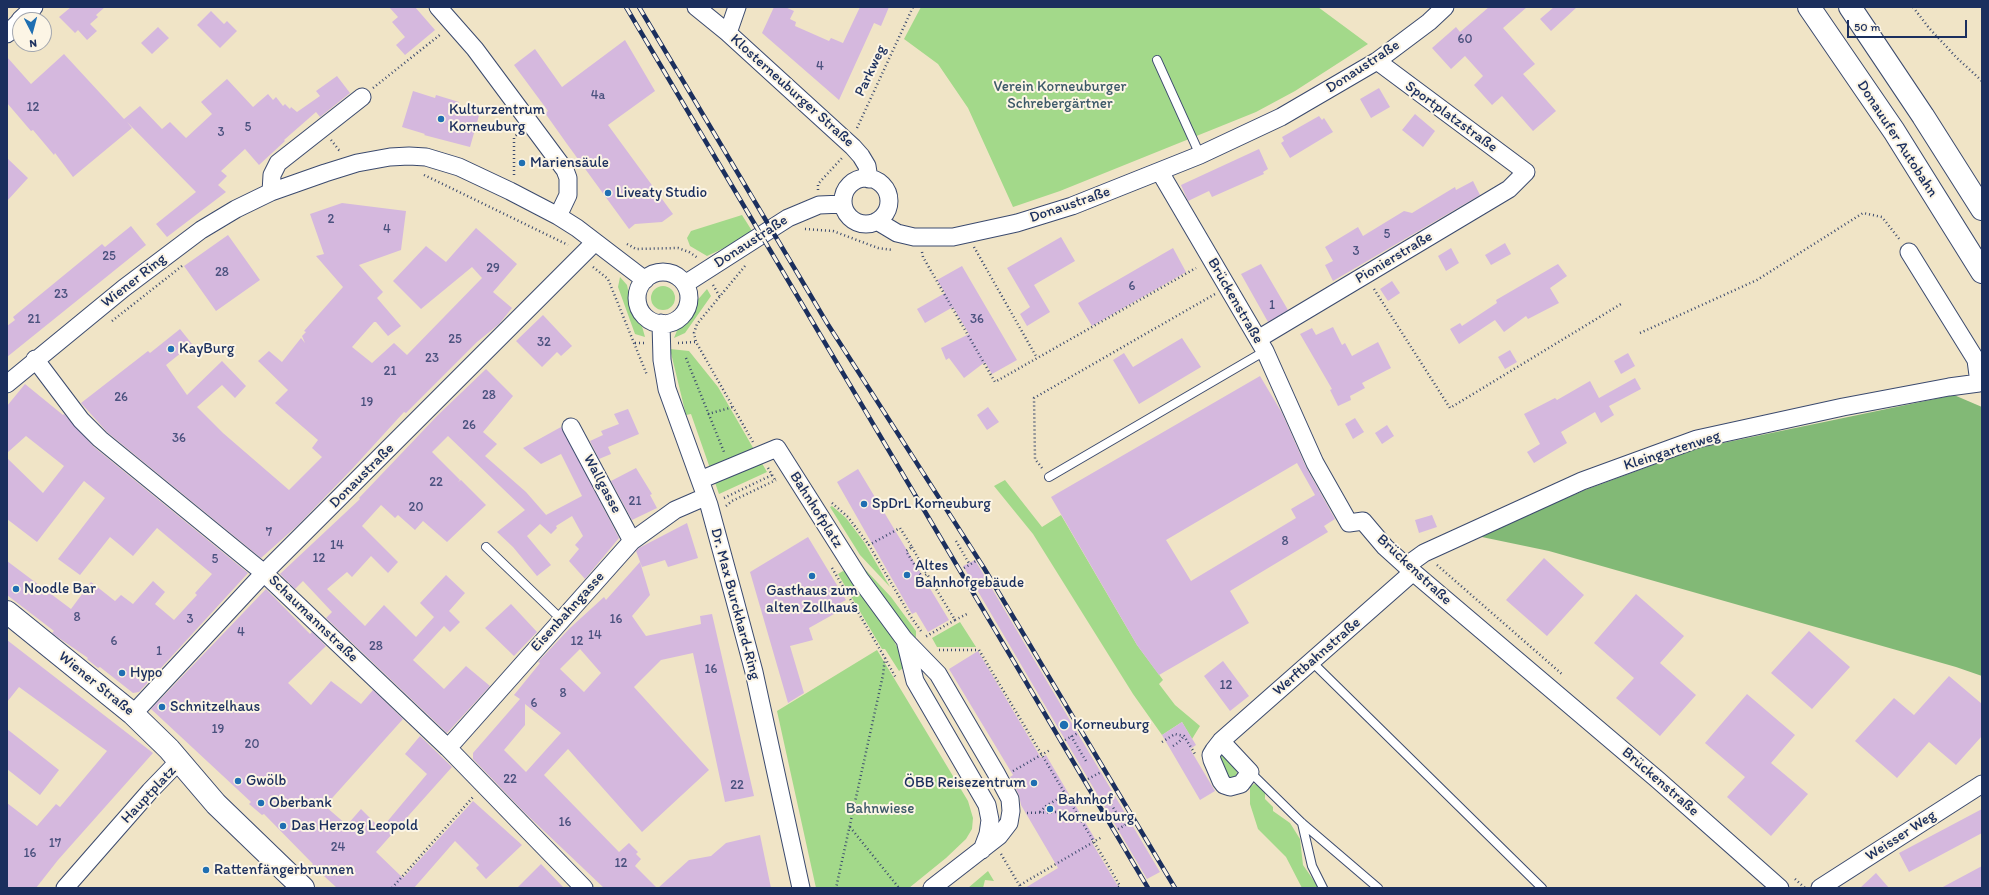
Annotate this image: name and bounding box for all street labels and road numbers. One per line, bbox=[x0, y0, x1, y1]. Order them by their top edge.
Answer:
street label: Klosterneuburger Straße bbox=[726, 31, 858, 151]
street label: Donaustraße bbox=[1323, 37, 1403, 97]
street label: Parkweg bbox=[851, 42, 891, 100]
street label: Sportplatzstraße bbox=[1401, 77, 1501, 157]
street label: Donauufer Autobahn bbox=[1853, 77, 1941, 201]
street label: Donaustraße bbox=[1027, 183, 1113, 227]
street label: Donaustraße bbox=[711, 212, 791, 272]
street label: Pionierstraße bbox=[1352, 228, 1436, 288]
street label: Wiener Ring bbox=[98, 250, 170, 312]
street label: Brückenstraße bbox=[1203, 255, 1267, 347]
street label: Kleingartenweg bbox=[1621, 427, 1723, 475]
street label: Donaustraße bbox=[326, 440, 398, 512]
street label: Wallgasse bbox=[579, 451, 625, 517]
street label: Bahnhofplatz bbox=[785, 468, 847, 552]
street label: Dr. Max Burckhard-Ring bbox=[706, 526, 764, 682]
street label: Brückenstraße bbox=[1373, 531, 1455, 609]
street label: Eisenbahngasse bbox=[527, 568, 609, 656]
street label: Schaumannstraße bbox=[264, 571, 362, 667]
street label: Werftbahnstraße bbox=[1269, 614, 1365, 700]
street label: Wiener Straße bbox=[54, 648, 138, 720]
street label: Brückenstraße bbox=[1618, 744, 1702, 820]
street label: Hauptplatz bbox=[118, 762, 180, 828]
street label: Weisser Weg bbox=[1862, 807, 1940, 865]

